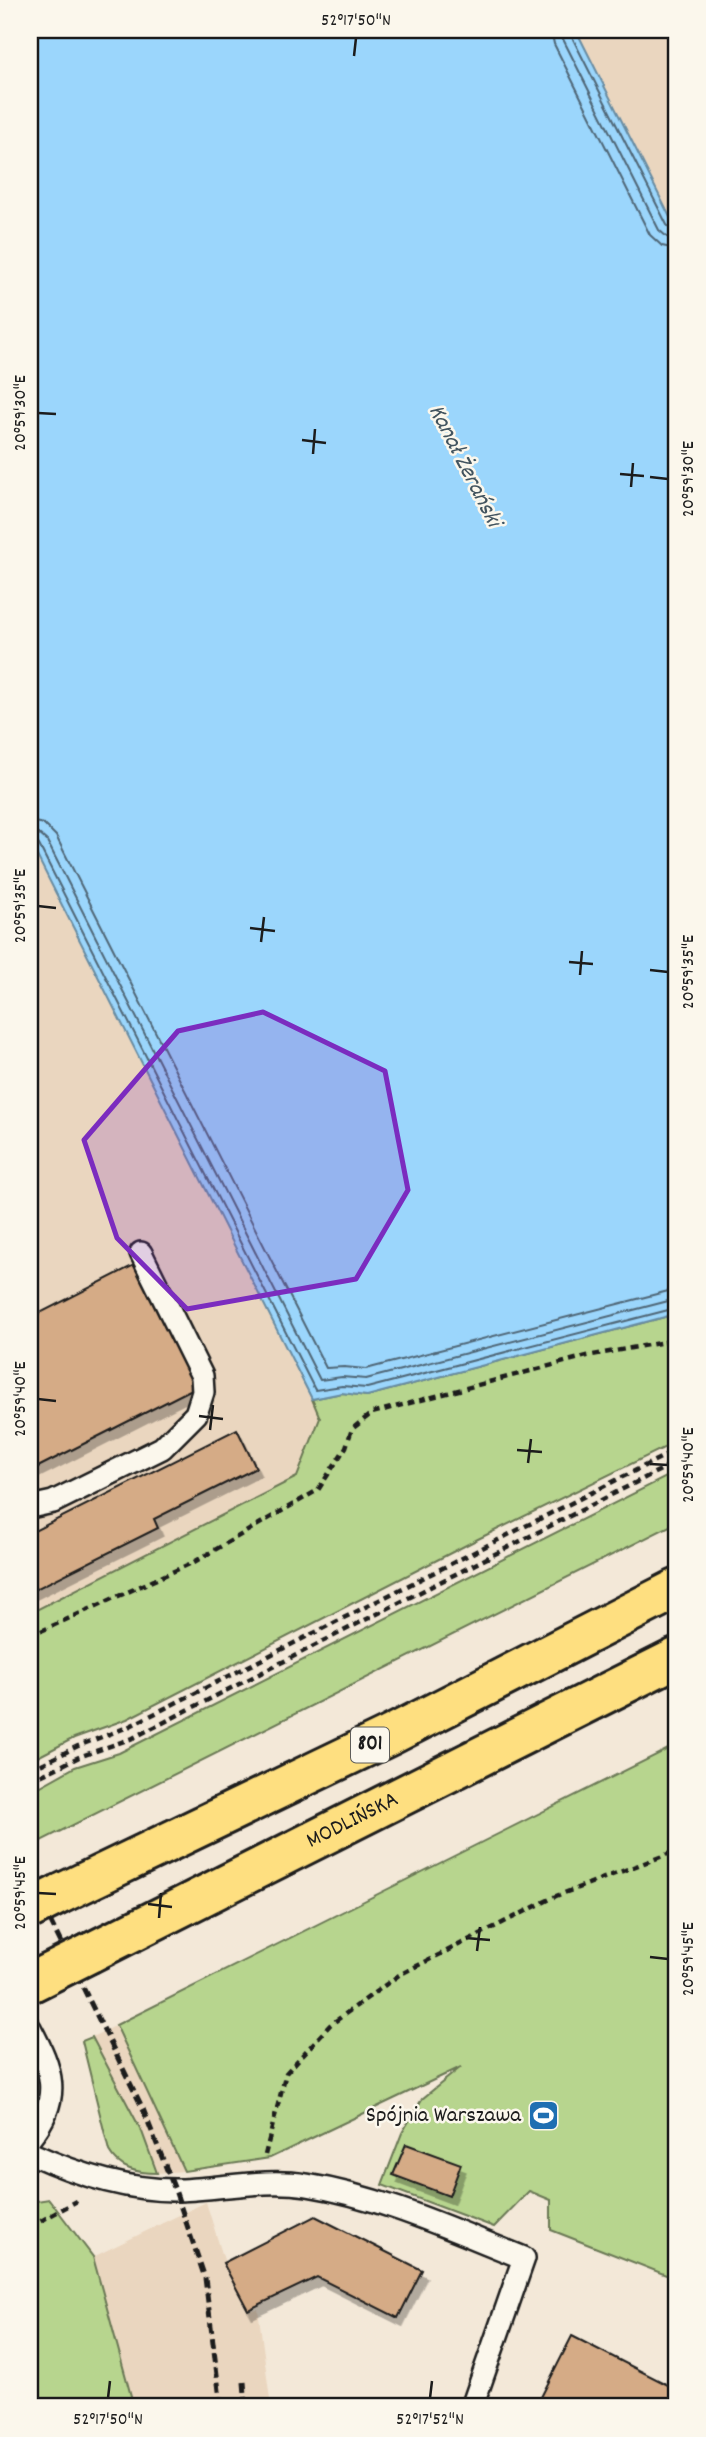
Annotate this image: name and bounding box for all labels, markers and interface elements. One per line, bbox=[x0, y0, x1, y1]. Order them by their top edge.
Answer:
text: 52°17'50"N bbox=[321, 9, 391, 34]
text: 20°59'30"E bbox=[9, 375, 34, 451]
water label: Kanał Żerański bbox=[419, 399, 511, 536]
text: 20°59'30"E bbox=[677, 441, 702, 517]
text: 20°59'35"E bbox=[9, 869, 34, 943]
text: 20°59'35"E bbox=[677, 935, 702, 1009]
text: 20°59'40"E bbox=[9, 1361, 34, 1437]
text: 20°59'40"E bbox=[677, 1427, 702, 1503]
road number: 801 bbox=[351, 1728, 389, 1762]
street label: MODLIŃSKA bbox=[301, 1784, 404, 1858]
text: 20°59'45"E bbox=[9, 1856, 34, 1930]
text: 20°59'45"E bbox=[677, 1922, 702, 1996]
sports icon: Spójnia Warszawa bbox=[527, 2099, 561, 2133]
place label: Spójnia Warszawa bbox=[366, 2100, 522, 2133]
text: 52°17'50"N bbox=[73, 2408, 143, 2433]
text: 52°17'52"N bbox=[396, 2408, 464, 2433]

